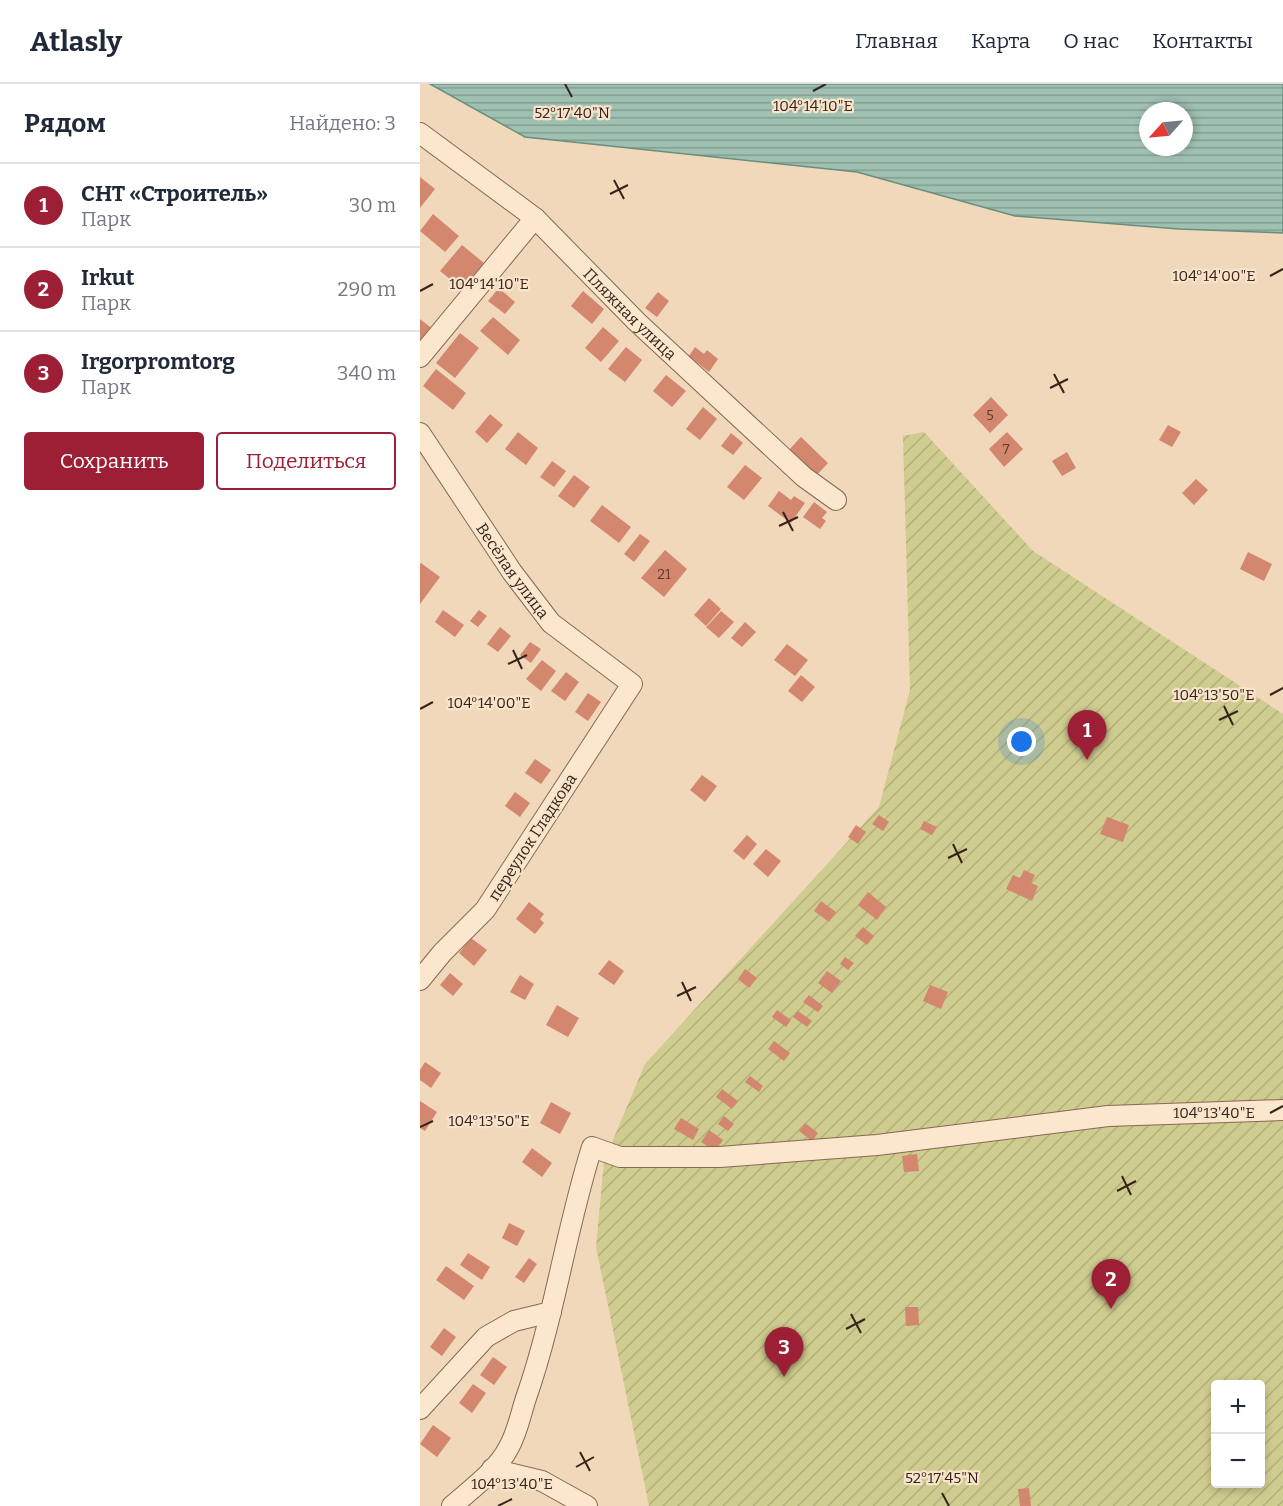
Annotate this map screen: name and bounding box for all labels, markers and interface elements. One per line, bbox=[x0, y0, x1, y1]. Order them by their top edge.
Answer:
text: Atlasly bbox=[30, 25, 122, 58]
text: Главная bbox=[855, 28, 938, 54]
text: Карта bbox=[971, 28, 1030, 54]
text: О нас bbox=[1063, 28, 1119, 54]
text: Контакты bbox=[1152, 28, 1253, 54]
text: 104°14'10"E bbox=[773, 97, 853, 115]
north arrow bbox=[1139, 102, 1193, 156]
text: 52°17'40"N bbox=[534, 104, 610, 122]
text: Рядом bbox=[24, 108, 106, 139]
text: Найдено: 3 bbox=[289, 111, 396, 135]
text: СНТ «Строитель» bbox=[81, 180, 268, 207]
text: 1 bbox=[39, 193, 48, 217]
text: 30 m bbox=[349, 193, 396, 217]
text: Парк bbox=[81, 207, 131, 231]
text: Irkut bbox=[81, 264, 134, 291]
street label: Пляжная улица bbox=[579, 264, 680, 364]
text: 104°14'00"E bbox=[1172, 267, 1256, 285]
text: 104°14'10"E bbox=[449, 275, 529, 293]
text: 2 bbox=[38, 277, 49, 301]
text: 290 m bbox=[338, 277, 396, 301]
text: Парк bbox=[81, 291, 131, 315]
text: Irgorpromtorg bbox=[81, 348, 235, 375]
text: 3 bbox=[38, 361, 49, 385]
text: 340 m bbox=[337, 361, 396, 385]
text: Парк bbox=[81, 375, 131, 399]
house number: 5 bbox=[986, 407, 994, 424]
button: Сохранить bbox=[24, 432, 204, 490]
button: Поделиться bbox=[216, 432, 396, 490]
house number: 7 bbox=[1002, 441, 1010, 458]
street label: Весёлая улица bbox=[472, 519, 553, 623]
house number: 21 bbox=[657, 566, 671, 583]
text: 104°13'50"E bbox=[1174, 686, 1254, 704]
text: 104°14'00"E bbox=[447, 694, 531, 712]
pin: 1 bbox=[1068, 710, 1106, 760]
your location bbox=[1007, 727, 1036, 756]
street label: переулок Гладкова bbox=[484, 770, 581, 904]
text: 104°13'40"E bbox=[1173, 1104, 1255, 1122]
text: 104°13'50"E bbox=[449, 1112, 529, 1130]
pin: 2 bbox=[1092, 1260, 1130, 1309]
pin: 3 bbox=[764, 1328, 804, 1377]
map controls bbox=[1211, 1380, 1265, 1488]
button: + bbox=[1211, 1380, 1265, 1434]
button: − bbox=[1211, 1434, 1265, 1488]
text: 52°17'45"N bbox=[905, 1469, 979, 1487]
text: 104°13'40"E bbox=[471, 1475, 553, 1493]

